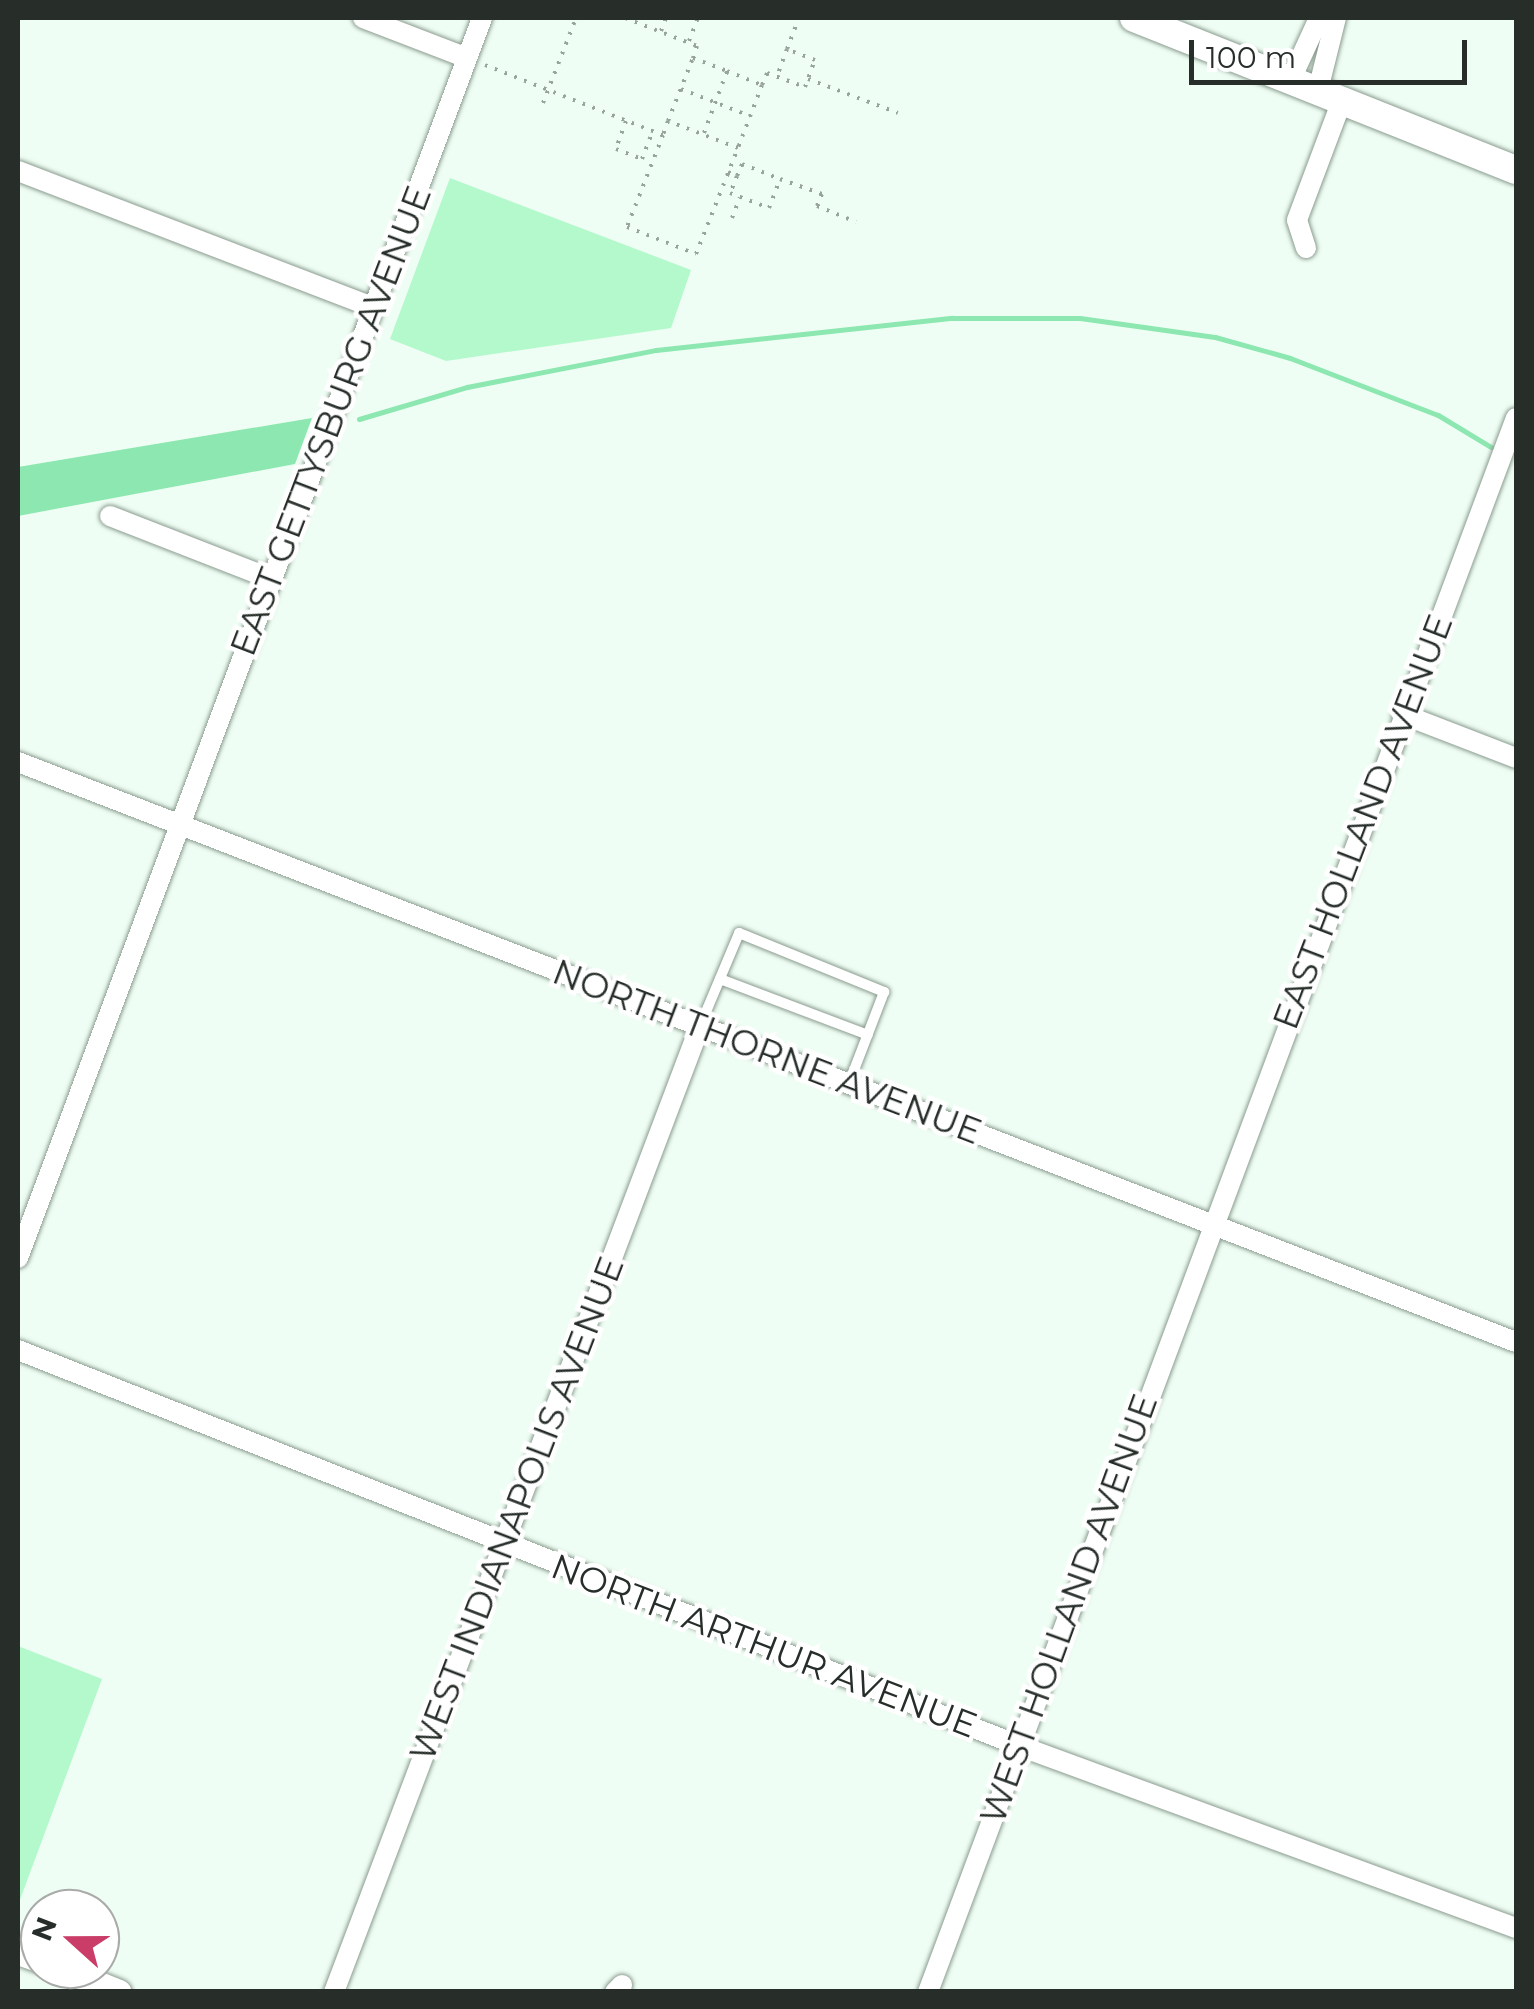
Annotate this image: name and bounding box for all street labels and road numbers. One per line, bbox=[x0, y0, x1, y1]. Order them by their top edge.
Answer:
street label: EAST GETTYSBURG AVENUE bbox=[222, 180, 440, 662]
street label: EAST HOLLAND AVENUE bbox=[1264, 609, 1462, 1035]
street label: NORTH THORNE AVENUE bbox=[547, 951, 987, 1153]
street label: WEST INDIANAPOLIS AVENUE bbox=[401, 1251, 633, 1767]
street label: WEST HOLLAND AVENUE bbox=[972, 1389, 1166, 1829]
street label: NORTH ARTHUR AVENUE bbox=[545, 1545, 983, 1747]

